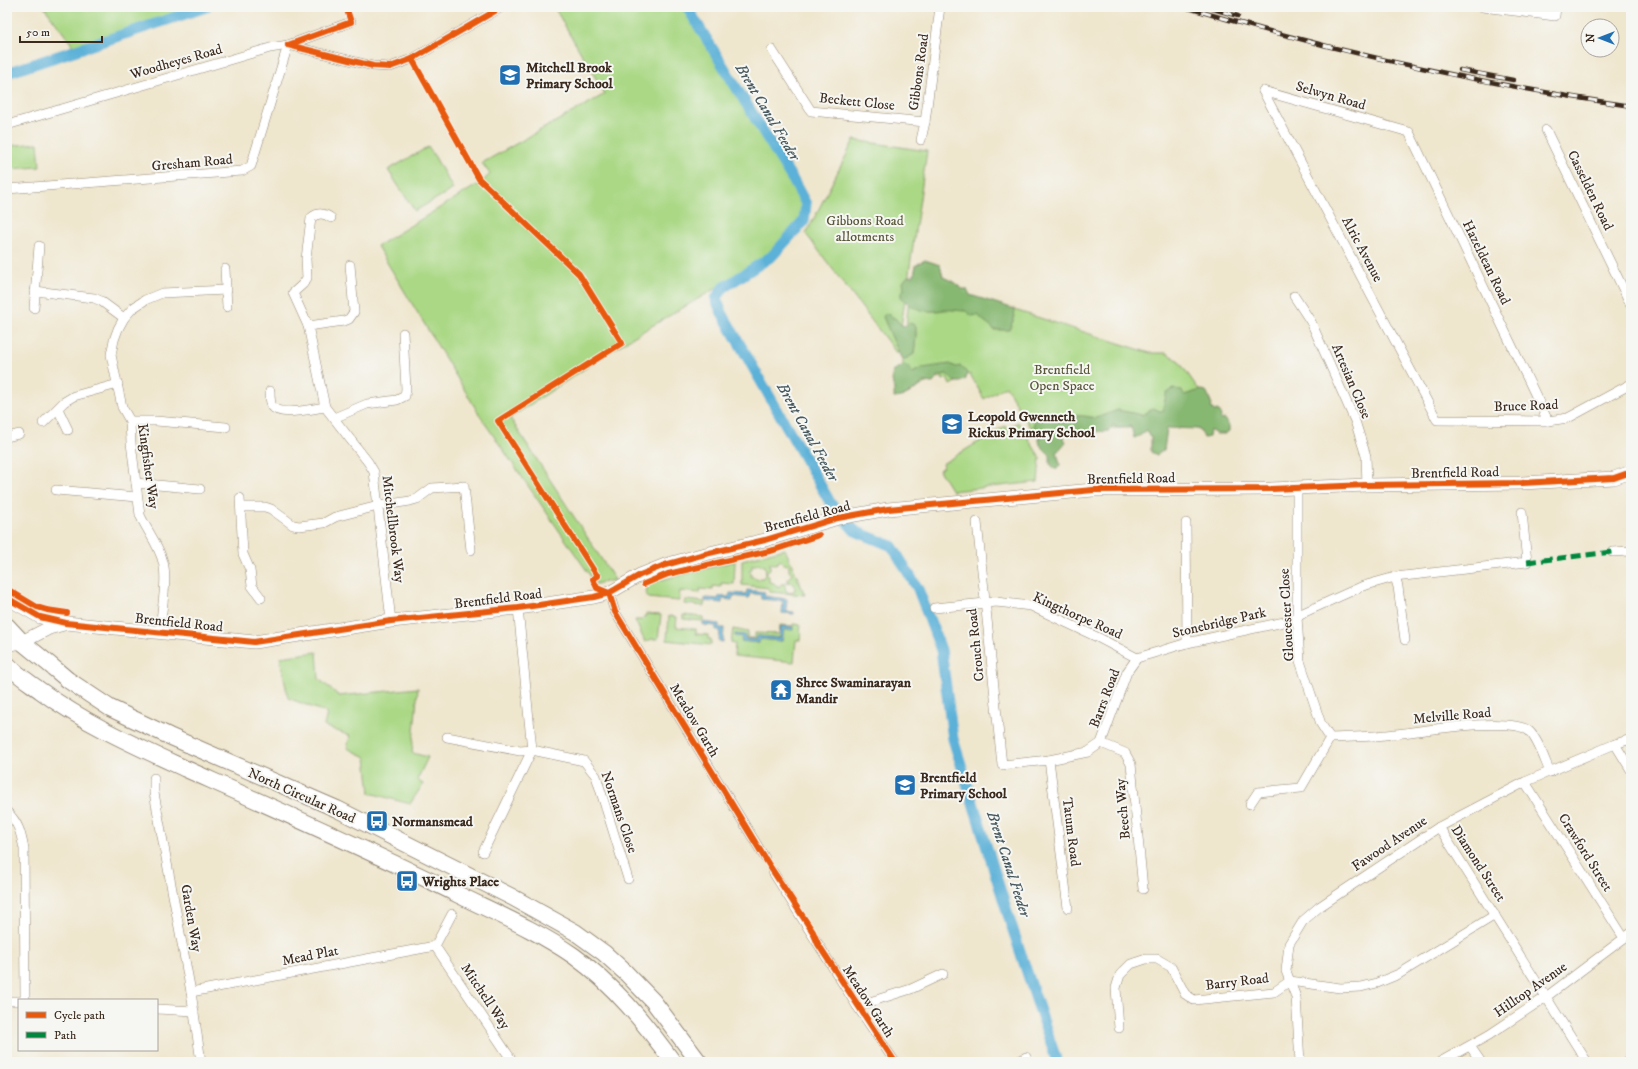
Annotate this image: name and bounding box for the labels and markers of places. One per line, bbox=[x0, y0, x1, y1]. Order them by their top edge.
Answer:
place label: Mitchell Brook Primary School bbox=[526, 59, 613, 93]
school or university icon: Mitchell Brook Primary School bbox=[497, 62, 523, 88]
place label: Leopold Gwenneth Rickus Primary School bbox=[968, 408, 1096, 442]
school or university icon: Leopold Gwenneth Rickus Primary School bbox=[939, 411, 965, 437]
place label: Shree Swaminarayan Mandir bbox=[796, 674, 912, 708]
temple icon: Shree Swaminarayan Mandir bbox=[768, 677, 794, 703]
place label: Brentfield Primary School bbox=[920, 769, 1007, 803]
school or university icon: Brentfield Primary School bbox=[892, 772, 918, 798]
bus stop icon: Normansmead bbox=[364, 808, 390, 834]
place label: Normansmead bbox=[392, 813, 474, 831]
bus stop icon: Wrights Place bbox=[394, 868, 420, 894]
place label: Wrights Place bbox=[421, 873, 499, 891]

